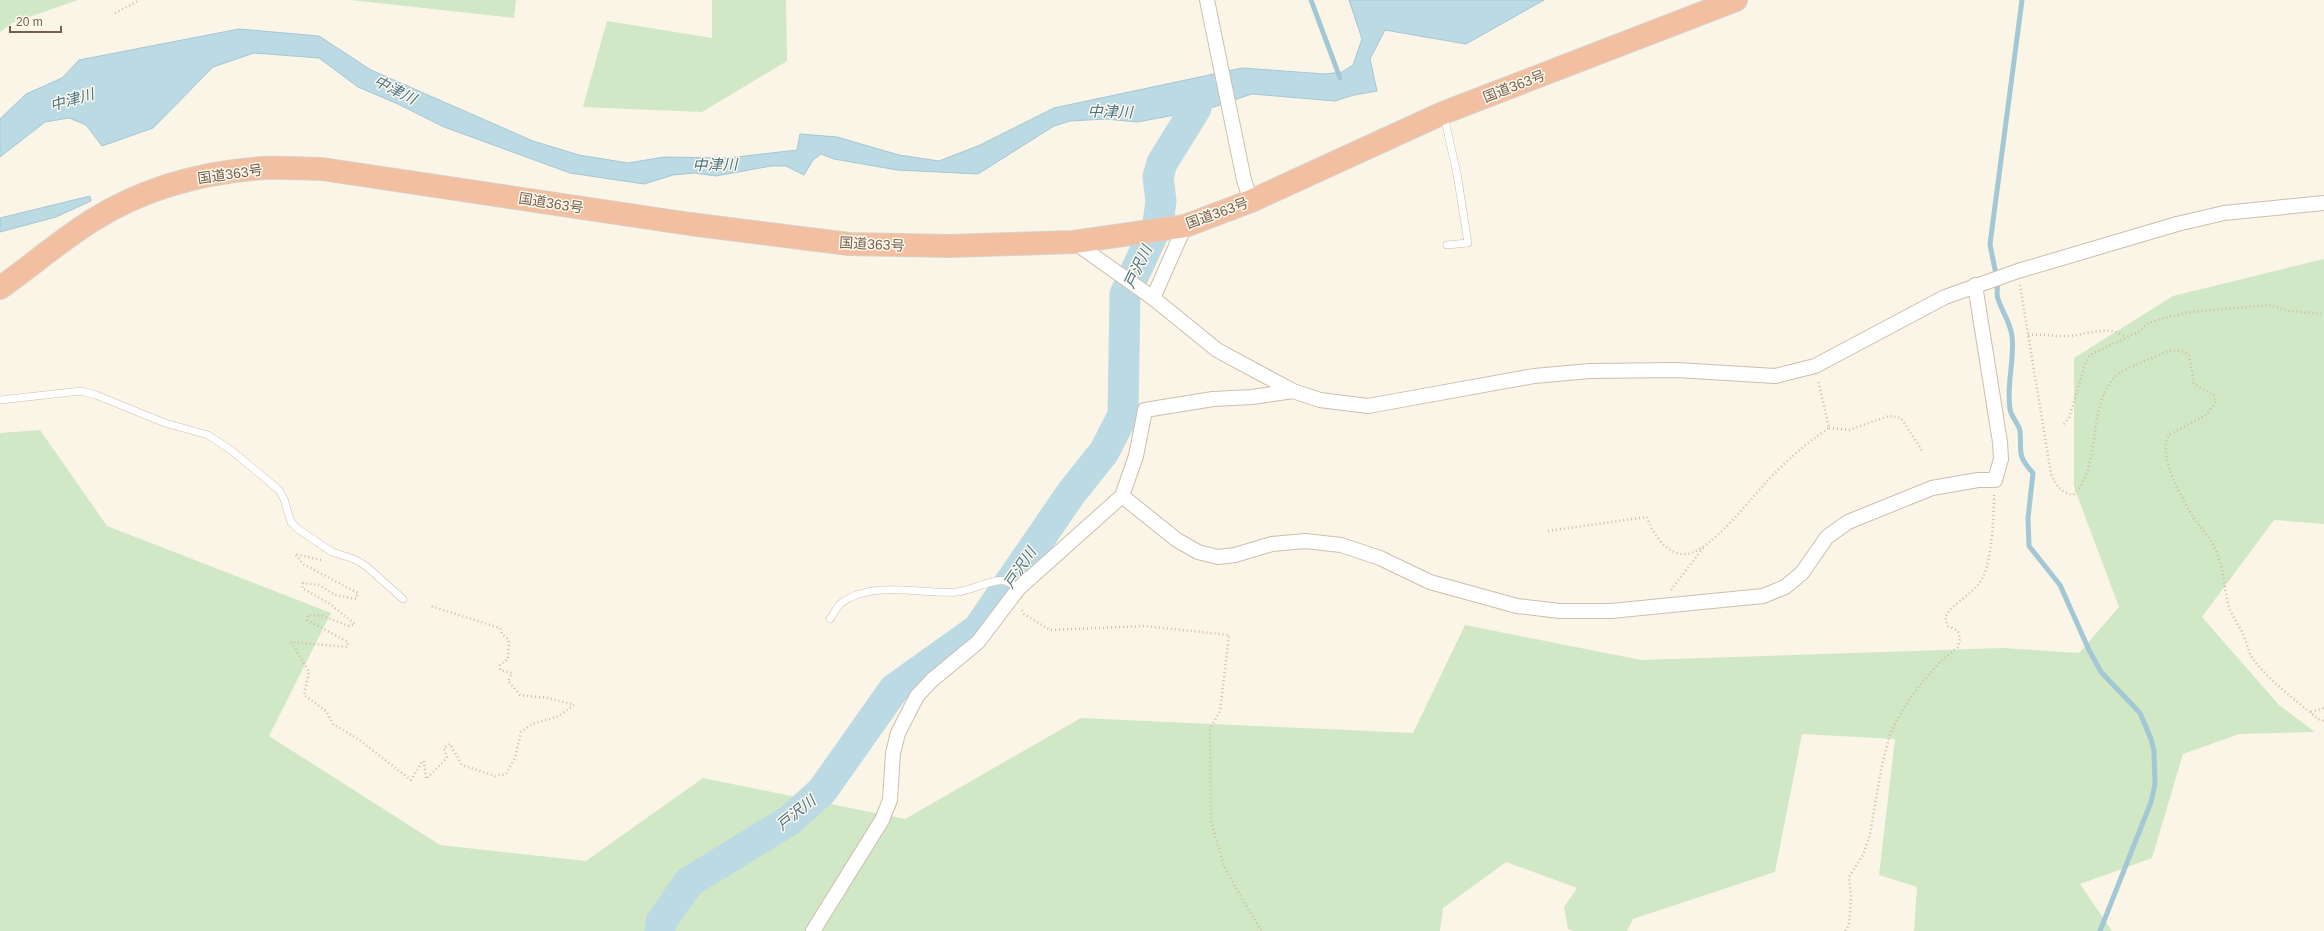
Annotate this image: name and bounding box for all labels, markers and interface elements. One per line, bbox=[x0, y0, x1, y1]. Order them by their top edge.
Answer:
scale bar bbox=[10, 8, 61, 34]
text: 20 m bbox=[16, 15, 43, 29]
street label: 国道363号 bbox=[1481, 67, 1547, 105]
water label: 中津川 bbox=[371, 72, 421, 108]
water label: 中津川 bbox=[48, 85, 98, 114]
water label: 中津川 bbox=[1087, 103, 1135, 120]
water label: 中津川 bbox=[692, 156, 740, 173]
street label: 国道363号 bbox=[197, 162, 263, 186]
street label: 国道363号 bbox=[517, 190, 585, 216]
street label: 国道363号 bbox=[1184, 194, 1250, 232]
street label: 国道363号 bbox=[839, 234, 905, 254]
water label: 戸沢川 bbox=[1120, 241, 1156, 291]
water label: 戸沢川 bbox=[1000, 543, 1040, 591]
water label: 戸沢川 bbox=[773, 791, 820, 833]

